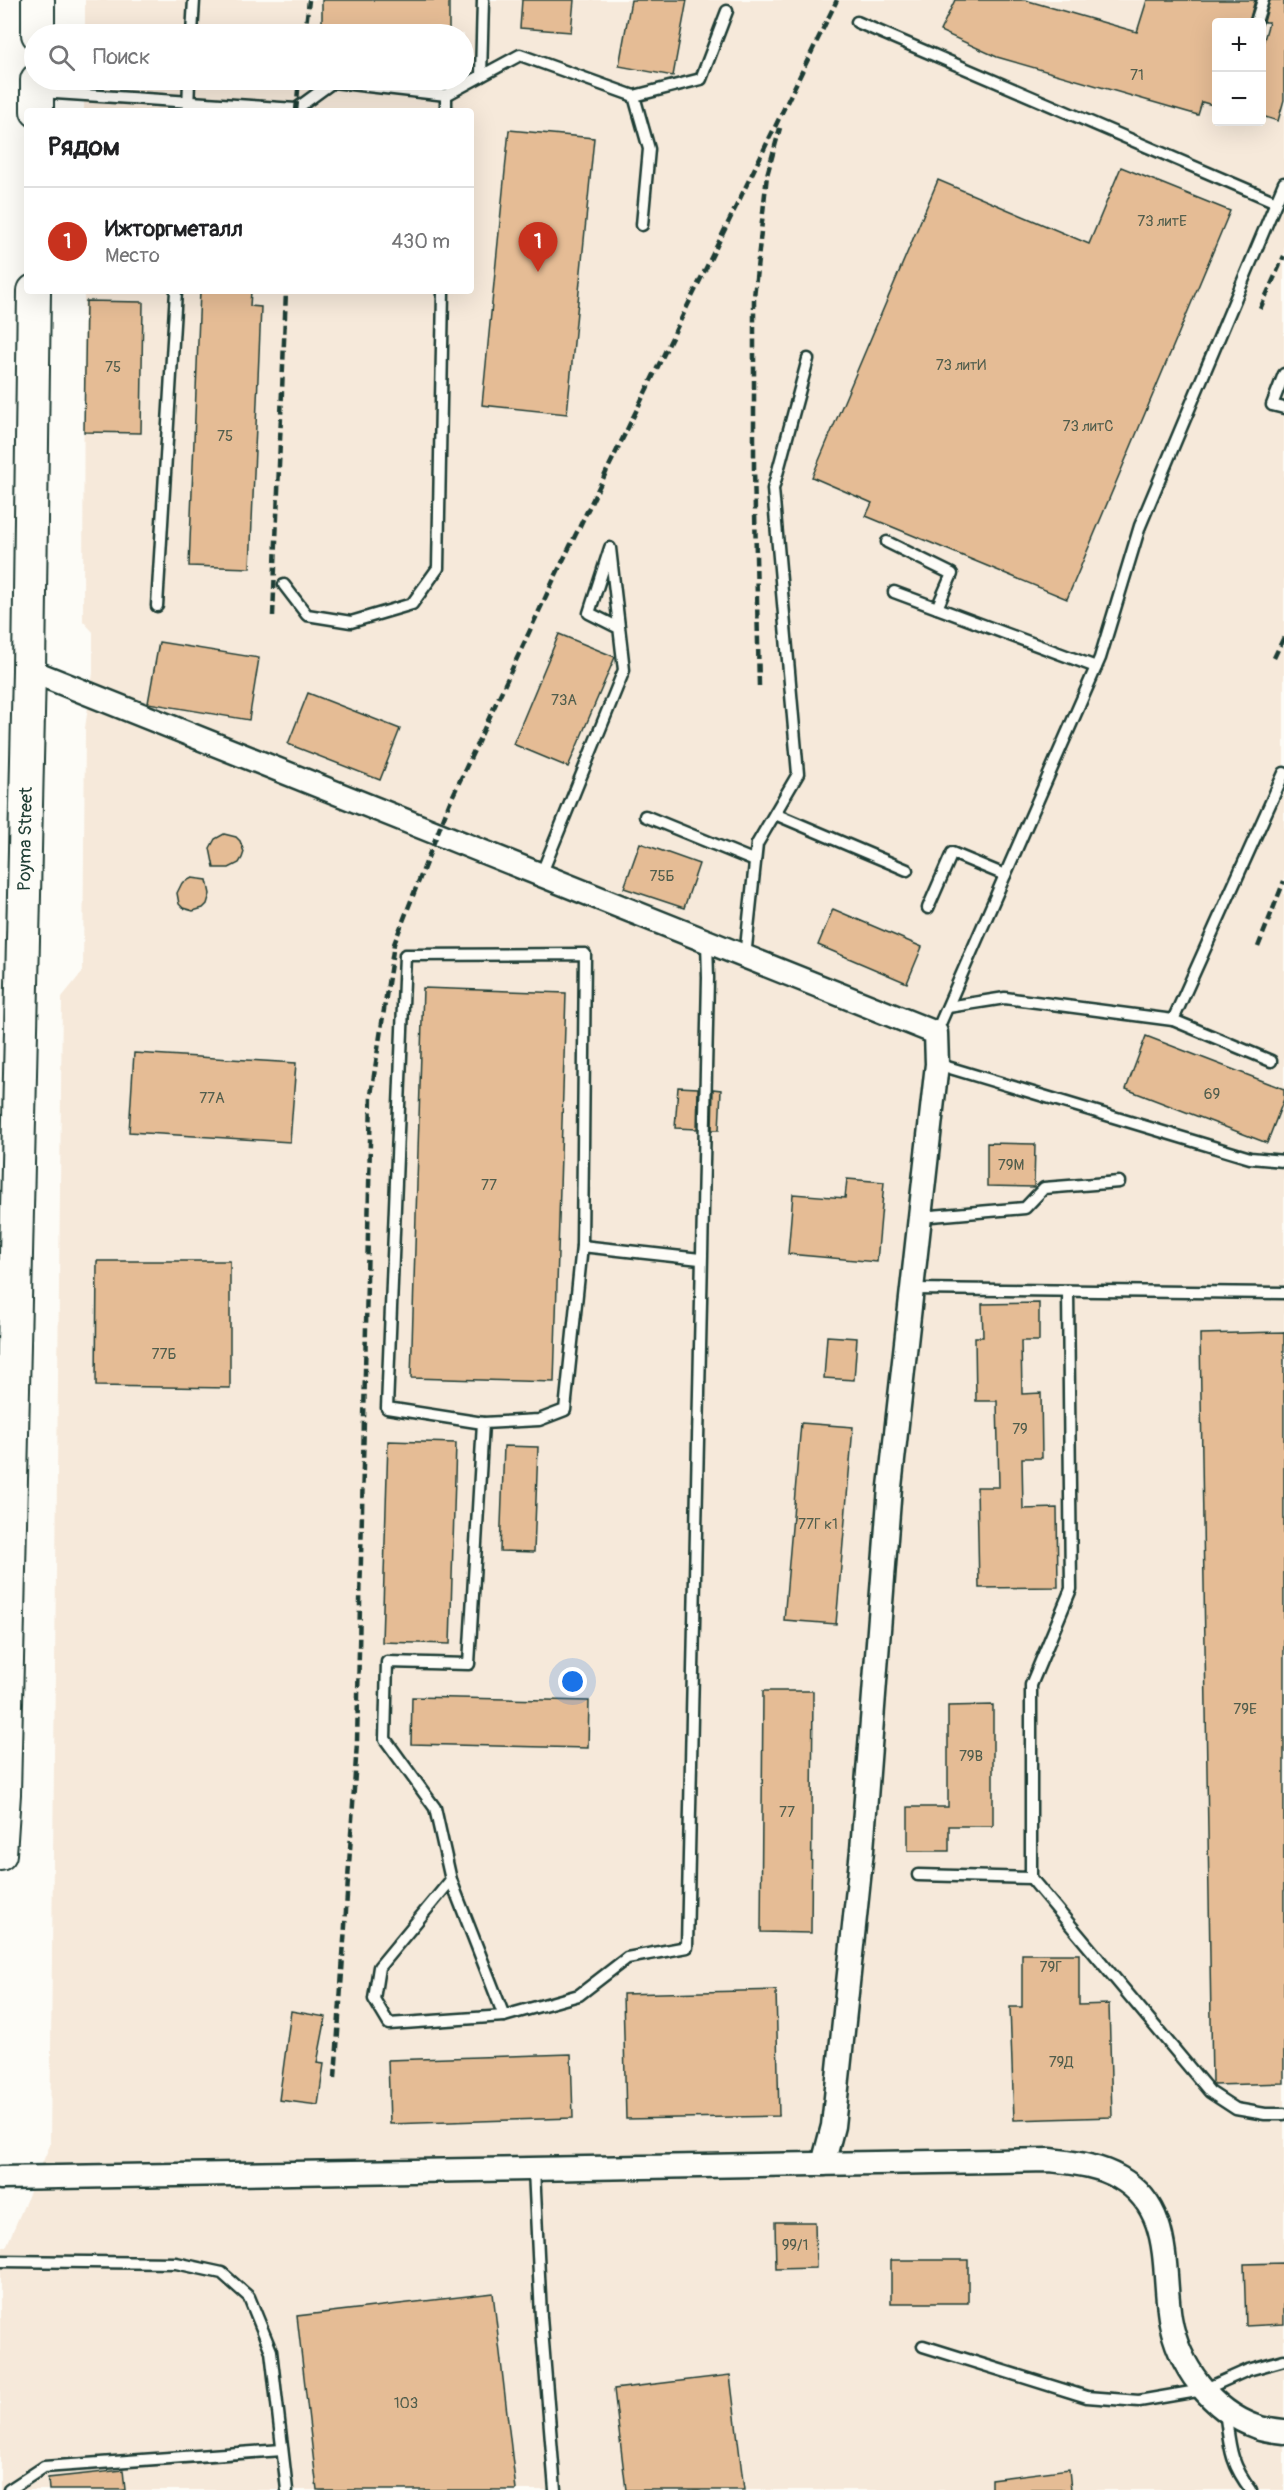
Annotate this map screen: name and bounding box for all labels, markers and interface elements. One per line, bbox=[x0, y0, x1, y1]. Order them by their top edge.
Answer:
map controls bbox=[1212, 18, 1266, 126]
button: + bbox=[1212, 18, 1266, 72]
search box bbox=[24, 24, 474, 90]
icon: search bbox=[45, 41, 78, 74]
text: Поиск bbox=[93, 43, 150, 71]
house number: 71 bbox=[1130, 66, 1144, 85]
button: − bbox=[1212, 72, 1266, 126]
text: Рядом bbox=[48, 131, 120, 163]
house number: 73 литЕ bbox=[1137, 212, 1187, 231]
text: Ижторгметалл bbox=[105, 215, 243, 243]
pin: 1 bbox=[518, 222, 558, 272]
text: 1 bbox=[64, 229, 71, 254]
text: 430 m bbox=[391, 229, 450, 254]
text: Место bbox=[105, 243, 160, 268]
house number: 73 литИ bbox=[936, 356, 986, 375]
house number: 75 bbox=[105, 358, 121, 377]
house number: 73 литС bbox=[1063, 417, 1113, 436]
house number: 75 bbox=[217, 427, 233, 446]
house number: 73А bbox=[551, 691, 577, 710]
street label: Poyma Street bbox=[13, 786, 38, 891]
house number: 75Б bbox=[649, 867, 675, 886]
house number: 69 bbox=[1204, 1085, 1220, 1104]
house number: 77А bbox=[199, 1089, 225, 1108]
house number: 79М bbox=[998, 1156, 1024, 1175]
house number: 77 bbox=[481, 1176, 497, 1195]
house number: 77Б bbox=[152, 1345, 176, 1364]
house number: 79 bbox=[1012, 1420, 1028, 1439]
house number: 77Г к1 bbox=[798, 1515, 838, 1534]
your location bbox=[558, 1667, 587, 1696]
house number: 79Е bbox=[1233, 1700, 1257, 1719]
house number: 79В bbox=[959, 1747, 983, 1766]
house number: 77 bbox=[779, 1803, 795, 1822]
house number: 79Г bbox=[1040, 1958, 1062, 1977]
house number: 79Д bbox=[1049, 2053, 1074, 2072]
house number: 99/1 bbox=[782, 2236, 808, 2255]
house number: 103 bbox=[394, 2394, 418, 2413]

